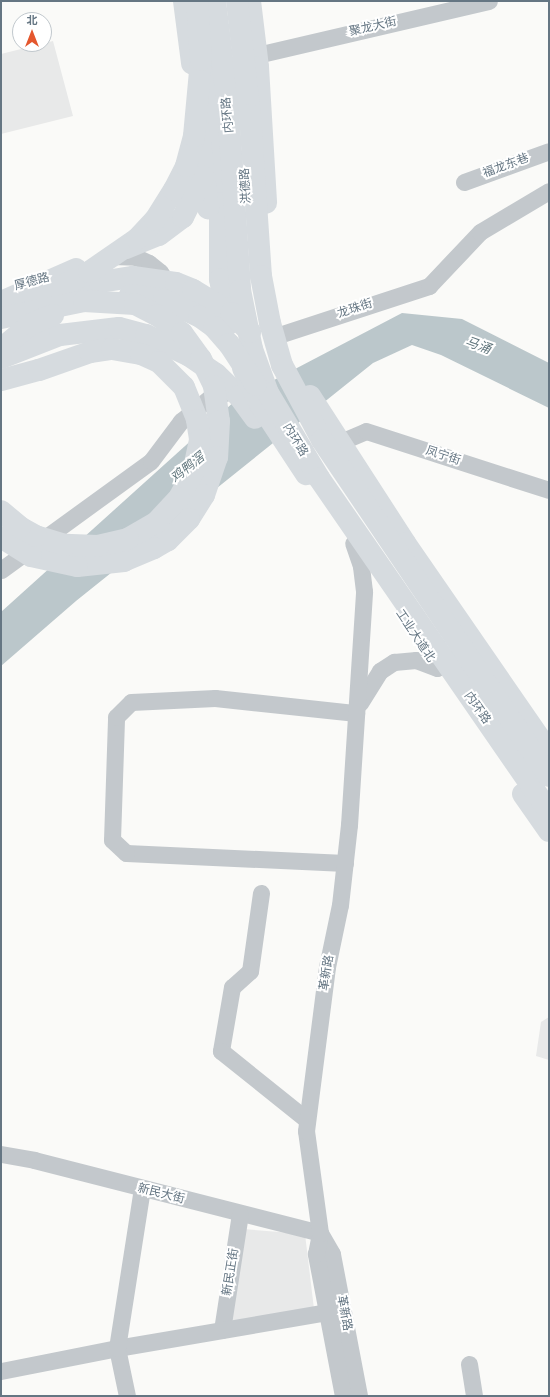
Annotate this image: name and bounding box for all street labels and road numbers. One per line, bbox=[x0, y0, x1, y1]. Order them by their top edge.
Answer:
street label: 聚龙大街 bbox=[348, 15, 398, 39]
street label: 内环路 bbox=[219, 96, 237, 134]
street label: 福龙东巷 bbox=[481, 151, 531, 181]
street label: 洪德路 bbox=[238, 168, 254, 204]
street label: 厚德路 bbox=[13, 270, 51, 294]
street label: 龙珠街 bbox=[336, 297, 374, 321]
street label: 内环路 bbox=[280, 421, 310, 459]
street label: 凤宁街 bbox=[424, 444, 462, 468]
street label: 工业大道北 bbox=[392, 607, 438, 665]
street label: 内环路 bbox=[461, 689, 493, 727]
street label: 革新路 bbox=[317, 954, 337, 992]
street label: 新民大街 bbox=[136, 1181, 186, 1207]
street label: 新民正街 bbox=[220, 1247, 242, 1297]
street label: 革新路 bbox=[333, 1294, 355, 1332]

